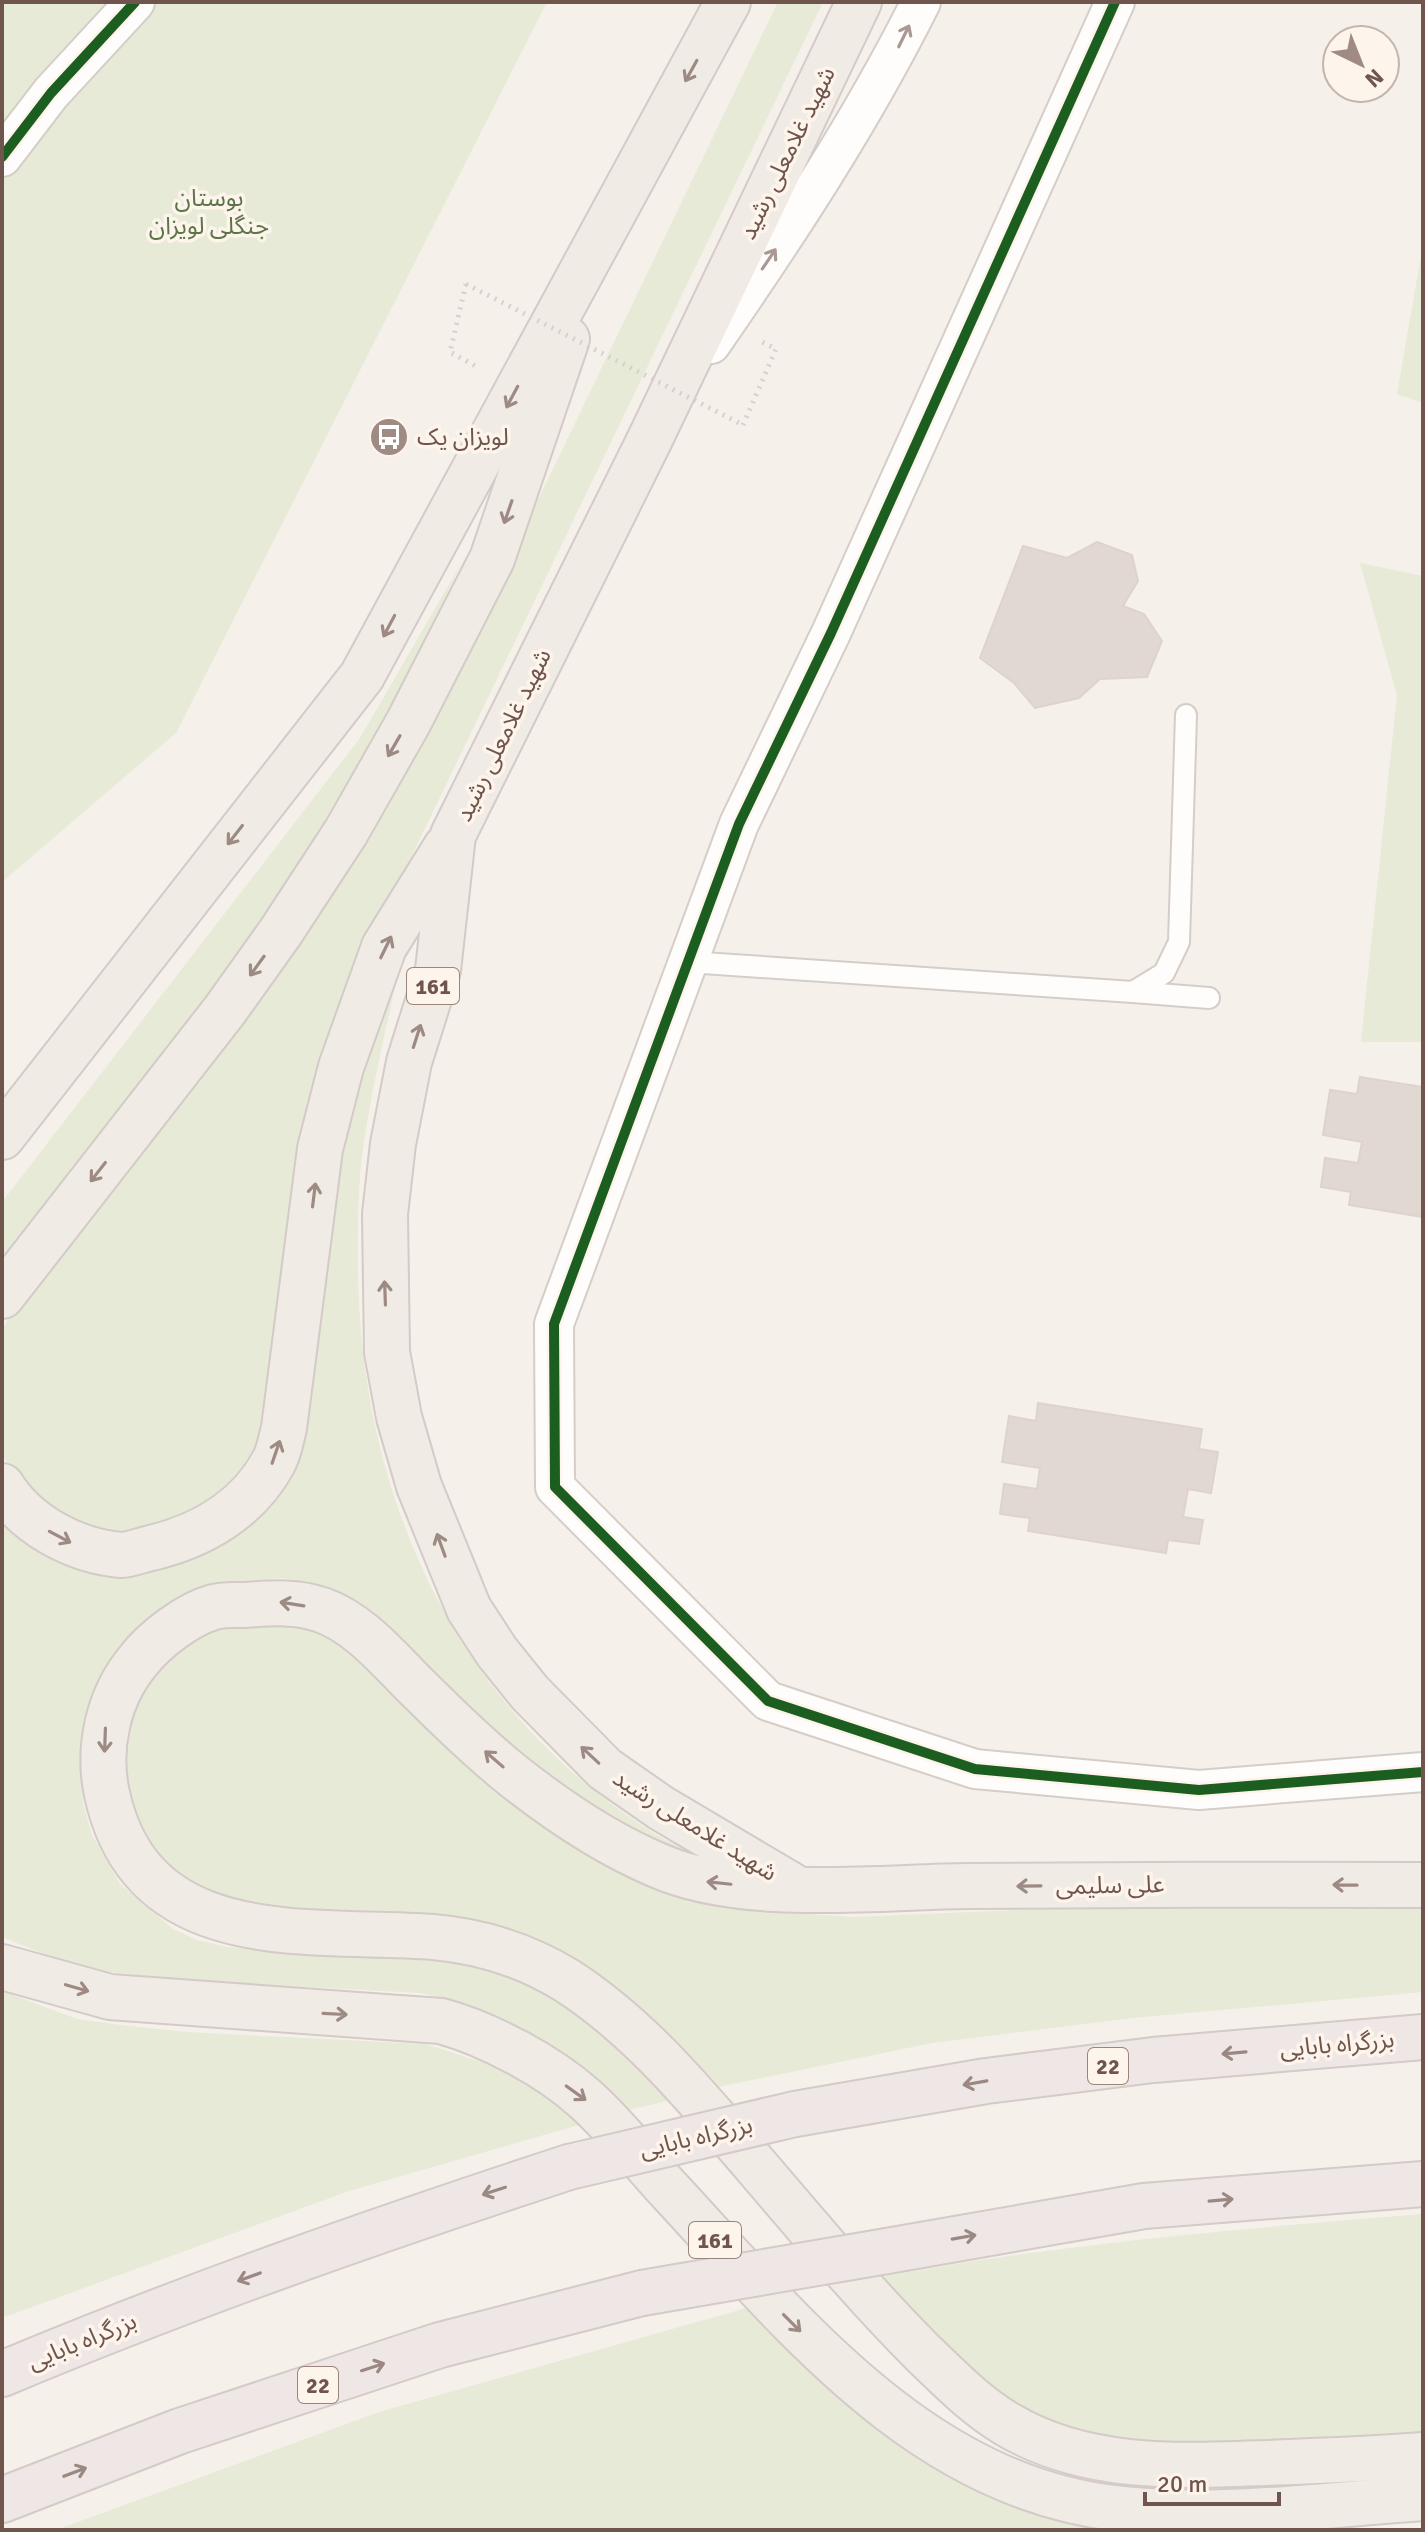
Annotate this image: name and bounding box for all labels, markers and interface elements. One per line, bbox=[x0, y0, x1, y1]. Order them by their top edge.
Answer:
north arrow bbox=[1321, 24, 1401, 104]
one-way arrow bbox=[897, 25, 912, 49]
one-way arrow bbox=[682, 58, 698, 82]
street label: شهید غلامعلی رشید bbox=[732, 62, 842, 244]
text: N bbox=[1359, 63, 1389, 93]
park label: بوستان جنگلی لویزان bbox=[149, 183, 269, 241]
one-way arrow bbox=[761, 248, 777, 270]
one-way arrow bbox=[504, 385, 520, 408]
bus stop icon: لویزان یک bbox=[368, 416, 410, 458]
place label: لویزان یک bbox=[417, 422, 509, 452]
one-way arrow bbox=[500, 500, 515, 525]
one-way arrow bbox=[380, 613, 396, 637]
street label: شهید غلامعلی رشید bbox=[448, 644, 558, 826]
one-way arrow bbox=[386, 734, 402, 757]
one-way arrow bbox=[227, 824, 244, 845]
one-way arrow bbox=[379, 935, 395, 959]
one-way arrow bbox=[248, 955, 265, 976]
road number: 161 bbox=[407, 968, 459, 1004]
one-way arrow bbox=[410, 1024, 425, 1049]
one-way arrow bbox=[90, 1161, 107, 1182]
one-way arrow bbox=[307, 1183, 322, 1208]
one-way arrow bbox=[377, 1280, 392, 1307]
one-way arrow bbox=[270, 1440, 285, 1465]
one-way arrow bbox=[48, 1529, 71, 1545]
one-way arrow bbox=[433, 1533, 447, 1558]
one-way arrow bbox=[279, 1596, 305, 1611]
one-way arrow bbox=[97, 1726, 112, 1753]
one-way arrow bbox=[580, 1746, 600, 1765]
one-way arrow bbox=[485, 1750, 505, 1768]
street label: شهید غلامعلی رشید bbox=[607, 1762, 783, 1888]
street label: علی سلیمی bbox=[1055, 1869, 1165, 1901]
one-way arrow bbox=[706, 1876, 733, 1891]
one-way arrow bbox=[1332, 1877, 1359, 1892]
one-way arrow bbox=[1016, 1878, 1043, 1893]
one-way arrow bbox=[64, 1981, 90, 1996]
one-way arrow bbox=[321, 2007, 348, 2022]
street label: بزرگراه بابایی bbox=[1278, 2024, 1396, 2064]
one-way arrow bbox=[1221, 2046, 1248, 2061]
road number: 22 bbox=[1088, 2048, 1128, 2084]
one-way arrow bbox=[963, 2076, 989, 2091]
one-way arrow bbox=[565, 2084, 586, 2101]
street label: بزرگراه بابایی bbox=[637, 2109, 755, 2165]
one-way arrow bbox=[482, 2185, 507, 2200]
one-way arrow bbox=[1207, 2192, 1234, 2207]
road number: 161 bbox=[689, 2222, 741, 2258]
one-way arrow bbox=[951, 2229, 976, 2244]
one-way arrow bbox=[237, 2271, 262, 2285]
street label: بزرگراه بابایی bbox=[23, 2306, 141, 2376]
one-way arrow bbox=[783, 2313, 802, 2333]
one-way arrow bbox=[360, 2359, 385, 2374]
road number: 22 bbox=[298, 2367, 338, 2403]
scale bar bbox=[1145, 2456, 1279, 2506]
one-way arrow bbox=[62, 2464, 87, 2478]
text: 20 m bbox=[1157, 2469, 1207, 2499]

